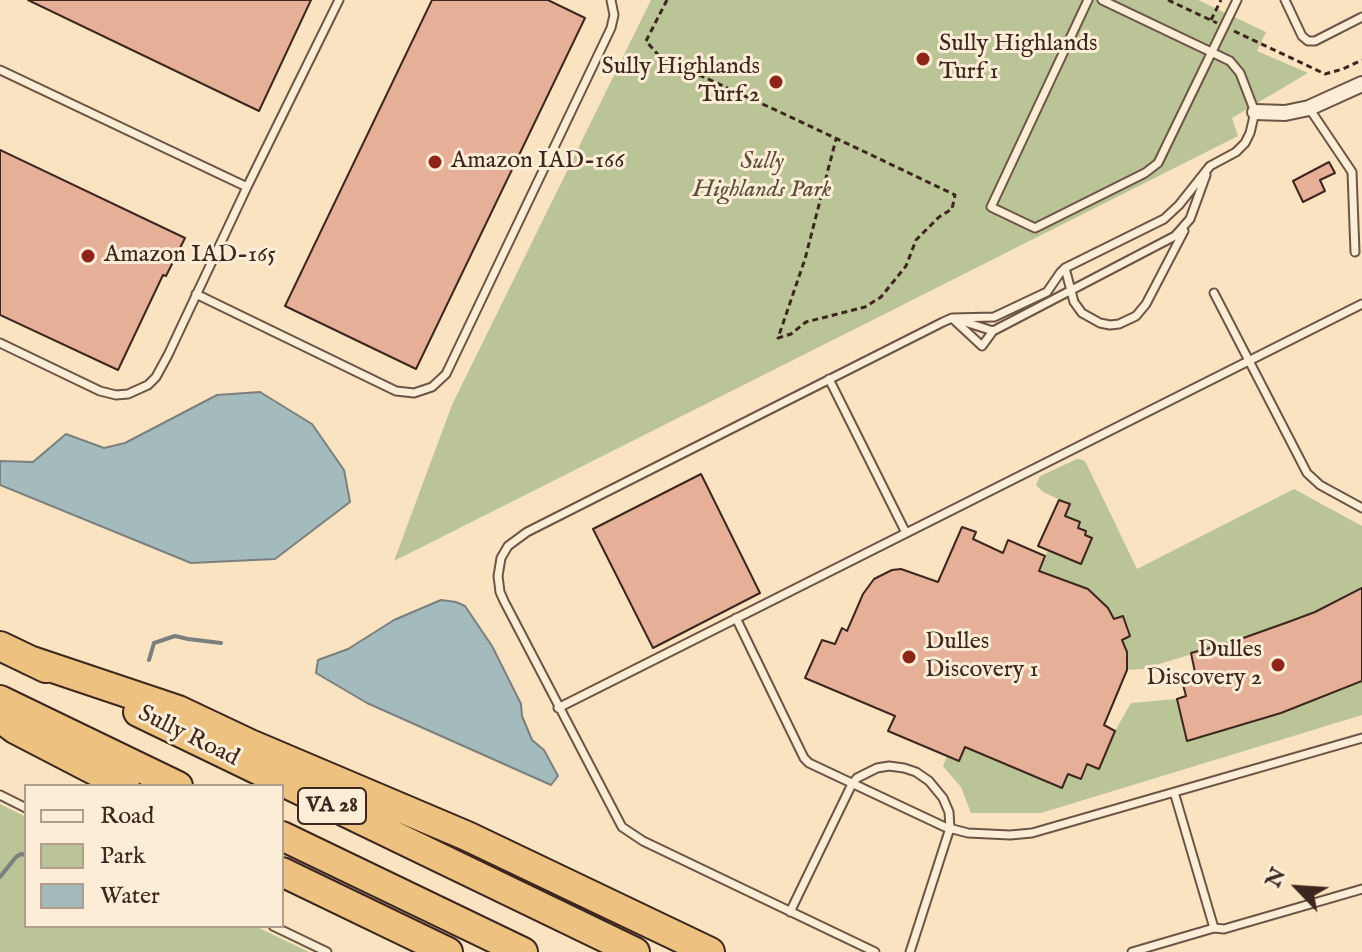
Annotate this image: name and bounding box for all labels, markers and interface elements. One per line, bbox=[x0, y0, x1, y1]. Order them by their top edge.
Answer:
place label: Sully Highlands Turf 1 bbox=[939, 31, 1097, 87]
marker: Sully Highlands Turf 1 bbox=[914, 50, 932, 68]
place label: Sully Highlands Turf 2 bbox=[602, 54, 760, 110]
marker: Sully Highlands Turf 2 bbox=[767, 73, 785, 91]
place label: Amazon IAD-166 bbox=[451, 148, 624, 176]
park label: Sully Highlands Park bbox=[693, 149, 831, 205]
marker: Amazon IAD-166 bbox=[426, 153, 444, 171]
place label: Amazon IAD-165 bbox=[104, 242, 276, 270]
marker: Amazon IAD-165 bbox=[79, 247, 97, 265]
place label: Dulles Discovery 1 bbox=[925, 629, 1038, 685]
place label: Dulles Discovery 2 bbox=[1146, 637, 1262, 693]
marker: Dulles Discovery 1 bbox=[900, 648, 918, 666]
marker: Dulles Discovery 2 bbox=[1269, 656, 1287, 674]
street label: Sully Road bbox=[133, 700, 243, 774]
legend bbox=[24, 784, 284, 928]
road number: VA 28 bbox=[298, 788, 366, 824]
text: Road bbox=[100, 801, 154, 832]
text: Park bbox=[100, 841, 146, 872]
north arrow bbox=[1258, 848, 1338, 928]
text: N bbox=[1260, 863, 1293, 892]
text: Water bbox=[100, 881, 160, 912]

